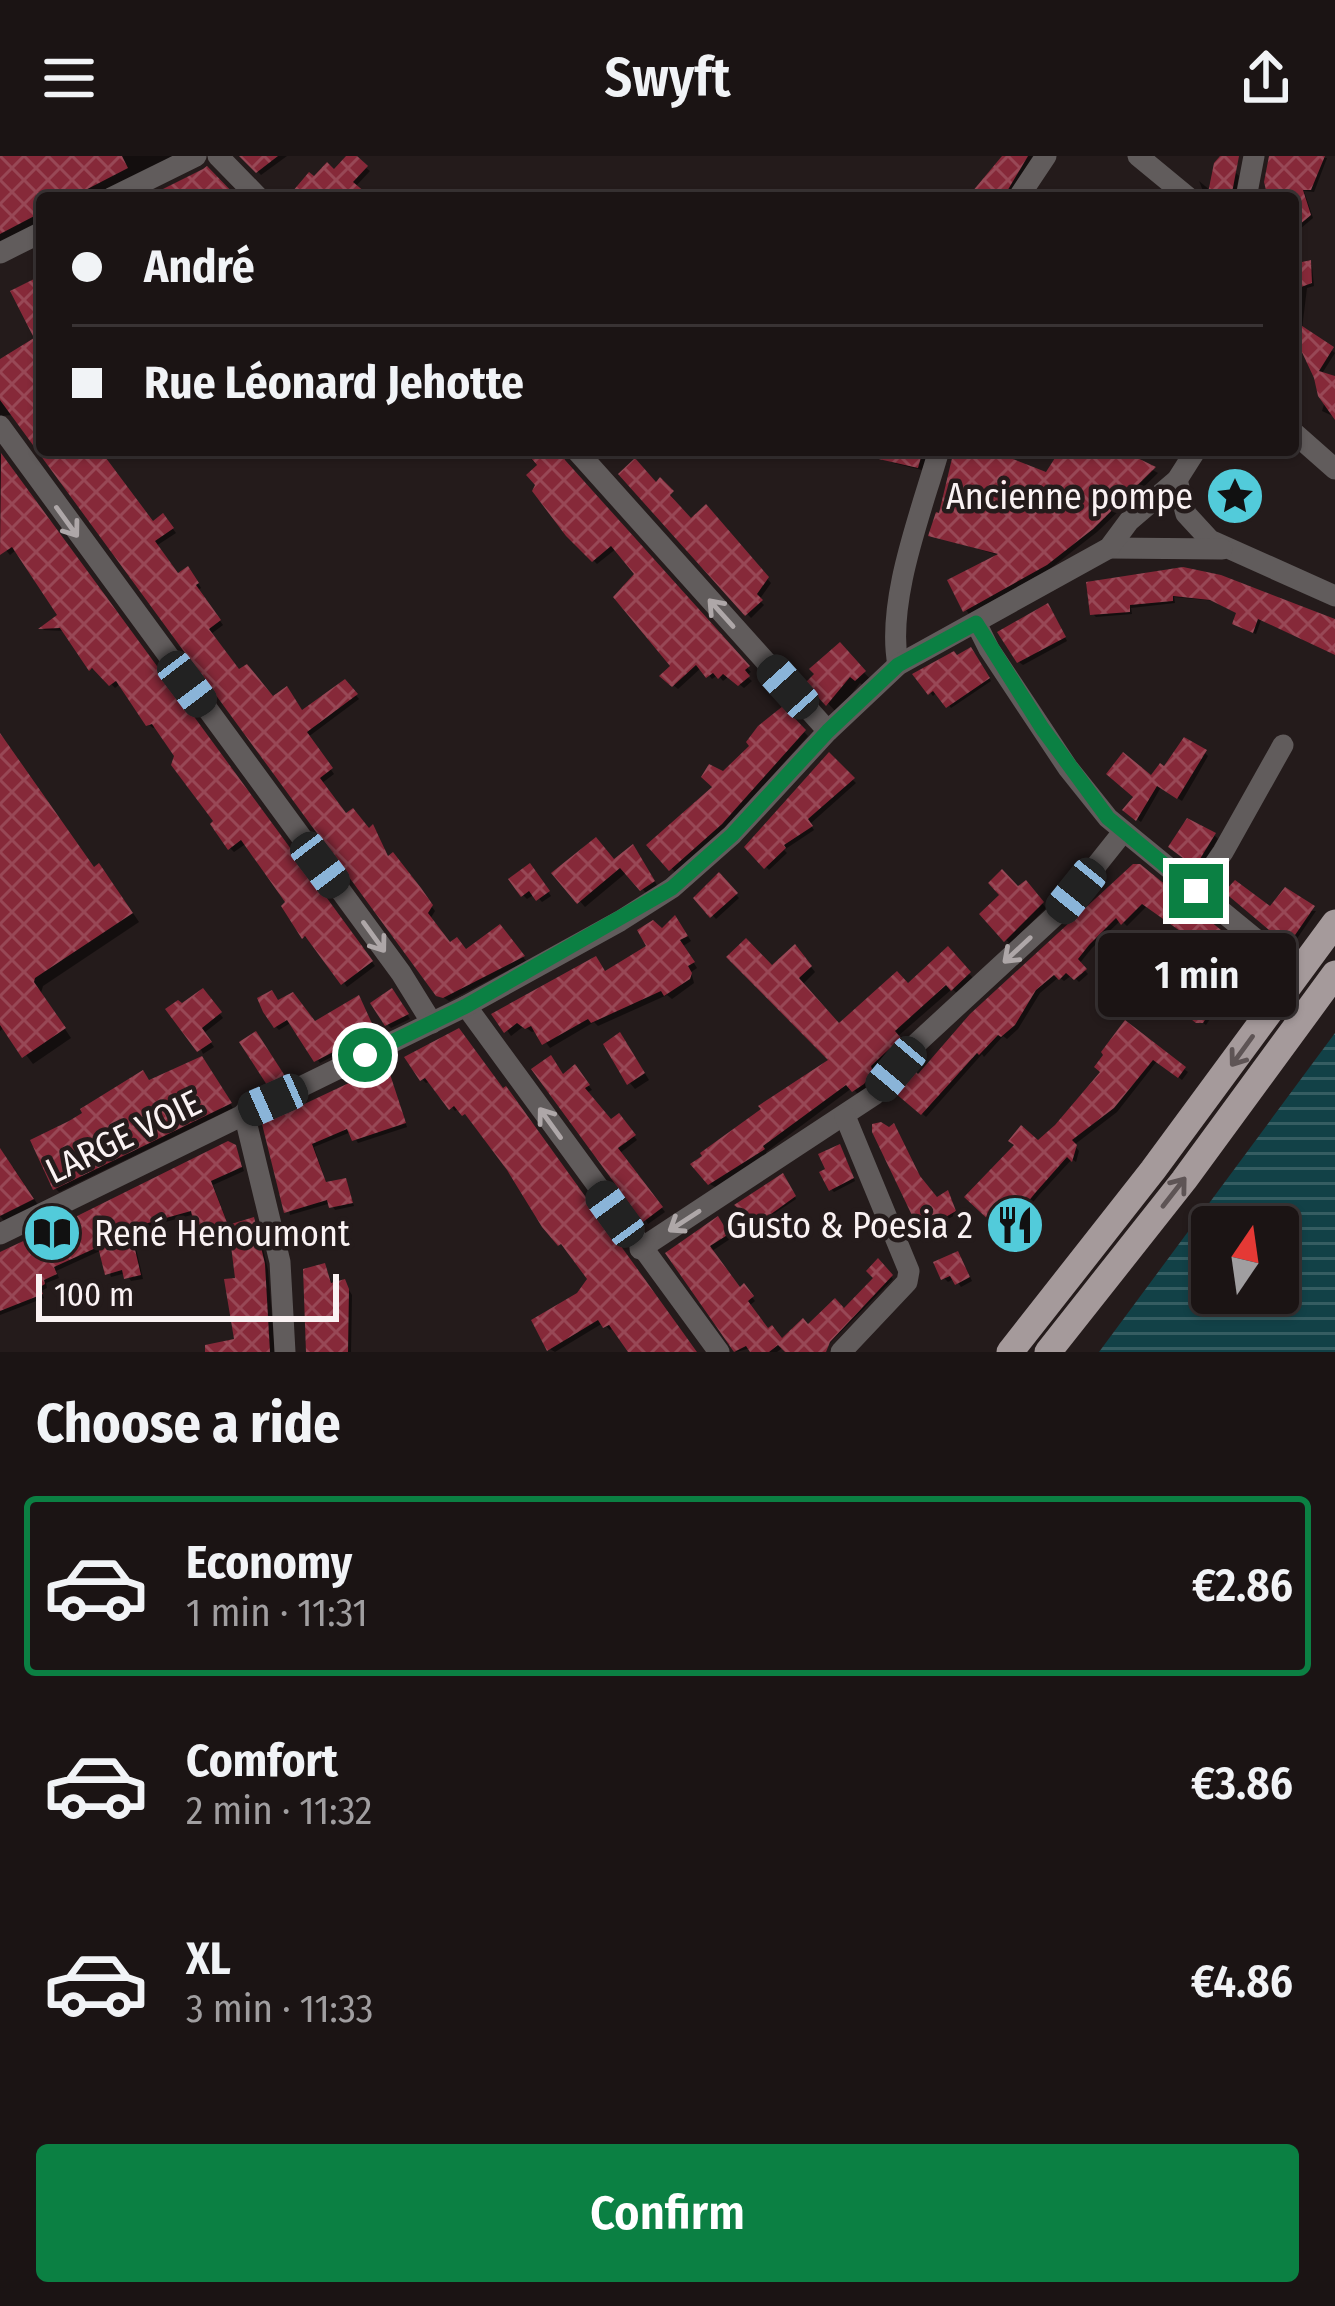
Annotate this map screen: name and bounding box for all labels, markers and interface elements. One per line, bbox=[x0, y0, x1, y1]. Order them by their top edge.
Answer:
icon: menu bbox=[36, 45, 102, 111]
icon: share bbox=[1233, 45, 1299, 111]
text: Swyft bbox=[605, 46, 730, 110]
text: André bbox=[144, 240, 255, 294]
text: Rue Léonard Jehotte bbox=[144, 356, 524, 410]
place icon: Ancienne pompe bbox=[1204, 465, 1266, 527]
place label: Ancienne pompe bbox=[946, 475, 1193, 519]
one-way arrow bbox=[54, 505, 80, 538]
one-way arrow bbox=[708, 598, 736, 628]
car bbox=[151, 644, 223, 724]
car bbox=[751, 648, 825, 726]
car bbox=[284, 825, 356, 905]
car bbox=[1039, 852, 1113, 930]
route end bbox=[1169, 864, 1223, 918]
one-way arrow bbox=[360, 920, 386, 953]
callout: 1 min bbox=[1097, 933, 1295, 1017]
one-way arrow bbox=[1003, 936, 1032, 964]
text: 1 min bbox=[1155, 952, 1239, 998]
route start bbox=[338, 1028, 392, 1082]
car bbox=[859, 1030, 933, 1108]
one-way arrow bbox=[1229, 1034, 1255, 1067]
car bbox=[233, 1069, 313, 1131]
street label: LARGE VOIE bbox=[39, 1080, 208, 1193]
one-way arrow bbox=[537, 1107, 563, 1140]
car bbox=[579, 1174, 651, 1254]
one-way arrow bbox=[1161, 1176, 1187, 1209]
restaurant icon: Gusto & Poesia 2 bbox=[984, 1194, 1046, 1256]
library icon: René Henoumont bbox=[21, 1202, 83, 1264]
place label: Gusto & Poesia 2 bbox=[726, 1204, 973, 1248]
north arrow bbox=[1191, 1206, 1299, 1314]
map controls bbox=[1191, 1206, 1299, 1314]
one-way arrow bbox=[667, 1209, 701, 1233]
place label: René Henoumont bbox=[94, 1212, 350, 1256]
scale bar bbox=[36, 1268, 339, 1321]
text: 100 m bbox=[54, 1275, 134, 1315]
text: Choose a ride bbox=[36, 1392, 341, 1456]
icon: car bbox=[42, 1532, 150, 1640]
text: Economy bbox=[186, 1536, 352, 1590]
text: €2.86 bbox=[1192, 1559, 1293, 1613]
text: 1 min · 11:31 bbox=[186, 1590, 368, 1636]
icon: car bbox=[42, 1730, 150, 1838]
text: Comfort bbox=[186, 1734, 338, 1788]
text: €3.86 bbox=[1191, 1757, 1293, 1811]
text: 2 min · 11:32 bbox=[186, 1788, 372, 1834]
icon: car bbox=[42, 1928, 150, 2036]
text: XL bbox=[186, 1932, 231, 1986]
text: €4.86 bbox=[1191, 1955, 1293, 2009]
text: 3 min · 11:33 bbox=[186, 1986, 373, 2032]
button: Confirm bbox=[36, 2144, 1299, 2282]

